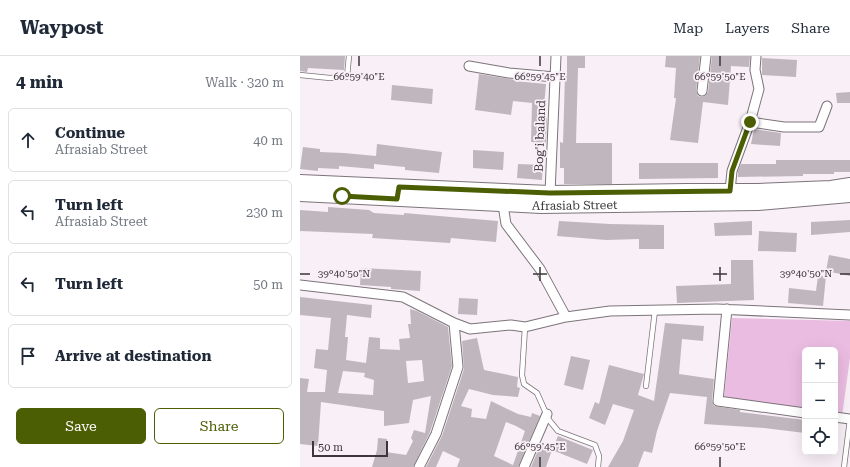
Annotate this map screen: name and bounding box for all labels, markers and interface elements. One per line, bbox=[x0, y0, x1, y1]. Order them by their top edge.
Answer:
text: Waypost bbox=[20, 16, 103, 39]
text: Map bbox=[673, 20, 703, 36]
text: Layers bbox=[725, 20, 769, 36]
text: Share bbox=[791, 20, 830, 36]
text: 66°59'40"E bbox=[333, 71, 385, 82]
text: 66°59'45"E bbox=[514, 71, 566, 82]
text: 66°59'50"E bbox=[694, 71, 746, 82]
text: 4 min bbox=[16, 72, 63, 92]
text: Walk · 320 m bbox=[205, 75, 284, 90]
street label: Bog'i baland bbox=[532, 100, 548, 172]
route end bbox=[741, 113, 759, 131]
text: Continue bbox=[55, 124, 125, 142]
icon: ahead bbox=[17, 129, 39, 151]
text: 40 m bbox=[253, 133, 283, 148]
text: Afrasiab Street bbox=[55, 142, 148, 157]
route start bbox=[333, 187, 351, 205]
text: Turn left bbox=[55, 196, 123, 214]
street label: Afrasiab Street bbox=[532, 198, 618, 213]
icon: left bbox=[17, 201, 39, 223]
text: 230 m bbox=[246, 205, 283, 220]
text: Afrasiab Street bbox=[55, 214, 148, 229]
text: 39°40'50"N bbox=[318, 268, 370, 279]
text: 39°40'50"N bbox=[780, 268, 832, 279]
icon: left bbox=[17, 273, 39, 295]
text: Turn left bbox=[55, 275, 123, 293]
text: 50 m bbox=[253, 277, 283, 292]
icon: arrive bbox=[17, 345, 39, 367]
text: Arrive at destination bbox=[55, 347, 211, 365]
map controls bbox=[802, 347, 838, 455]
button: + bbox=[802, 347, 838, 383]
button: − bbox=[802, 383, 838, 419]
button: Save bbox=[16, 408, 146, 444]
button: Share bbox=[154, 408, 284, 444]
button: locate bbox=[802, 419, 838, 455]
scale bar bbox=[312, 439, 388, 458]
text: 50 m bbox=[318, 441, 343, 454]
text: 66°59'45"E bbox=[514, 441, 566, 452]
text: 66°59'50"E bbox=[694, 441, 746, 452]

